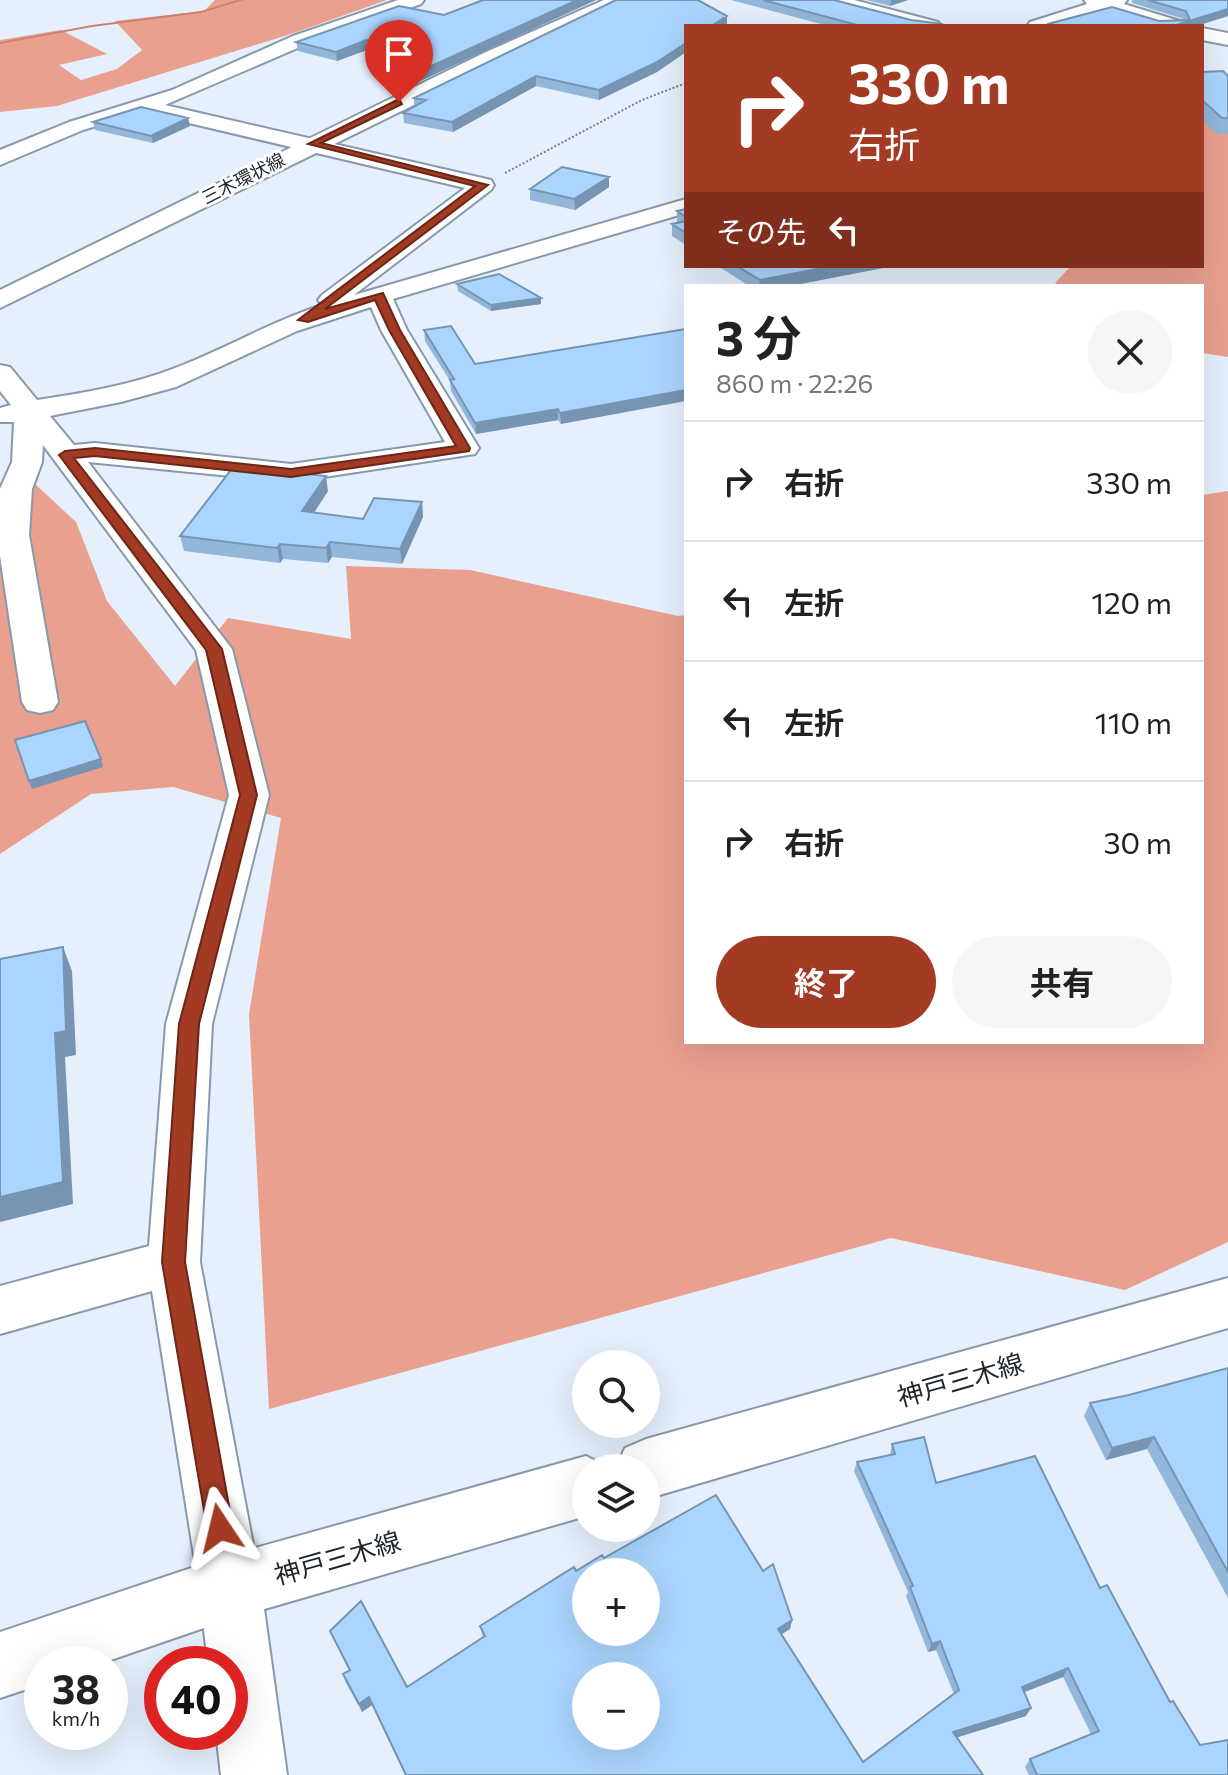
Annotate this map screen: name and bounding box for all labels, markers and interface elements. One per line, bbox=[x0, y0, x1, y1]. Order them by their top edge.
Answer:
pin bbox=[365, 20, 433, 102]
icon: arrive bbox=[377, 32, 421, 76]
text: 330 m bbox=[848, 47, 1010, 116]
icon: right bbox=[716, 56, 820, 160]
text: 右折 bbox=[848, 121, 920, 165]
street label: 三木環状線 bbox=[198, 148, 288, 208]
icon: left bbox=[822, 208, 866, 252]
text: その先 bbox=[716, 212, 806, 249]
text: 3 分 bbox=[716, 307, 801, 366]
button: close bbox=[1088, 310, 1172, 394]
text: 860 m · 22:26 bbox=[716, 367, 873, 398]
icon: right bbox=[716, 459, 760, 503]
text: 右折 bbox=[784, 463, 844, 500]
text: 330 m bbox=[1086, 463, 1172, 500]
icon: left bbox=[716, 579, 760, 623]
text: 左折 bbox=[784, 583, 844, 620]
text: 120 m bbox=[1091, 583, 1172, 620]
icon: left bbox=[716, 699, 760, 743]
text: 左折 bbox=[784, 703, 844, 740]
text: 110 m bbox=[1095, 703, 1172, 740]
icon: right bbox=[716, 819, 760, 863]
text: 右折 bbox=[784, 823, 844, 860]
text: 30 m bbox=[1103, 823, 1172, 860]
button: 終了 bbox=[716, 936, 936, 1028]
button: 共有 bbox=[952, 936, 1172, 1028]
street label: 神戸三木線 bbox=[893, 1346, 1027, 1412]
map controls bbox=[572, 1350, 660, 1750]
button: search bbox=[572, 1350, 660, 1438]
button: layers bbox=[572, 1454, 660, 1542]
position arrow bbox=[178, 1486, 262, 1570]
street label: 神戸三木線 bbox=[270, 1524, 404, 1590]
button: + bbox=[572, 1558, 660, 1646]
speed limit sign: 40 bbox=[144, 1646, 248, 1750]
button: − bbox=[572, 1662, 660, 1750]
text: 38 bbox=[52, 1663, 100, 1712]
text: km/h bbox=[52, 1706, 100, 1730]

